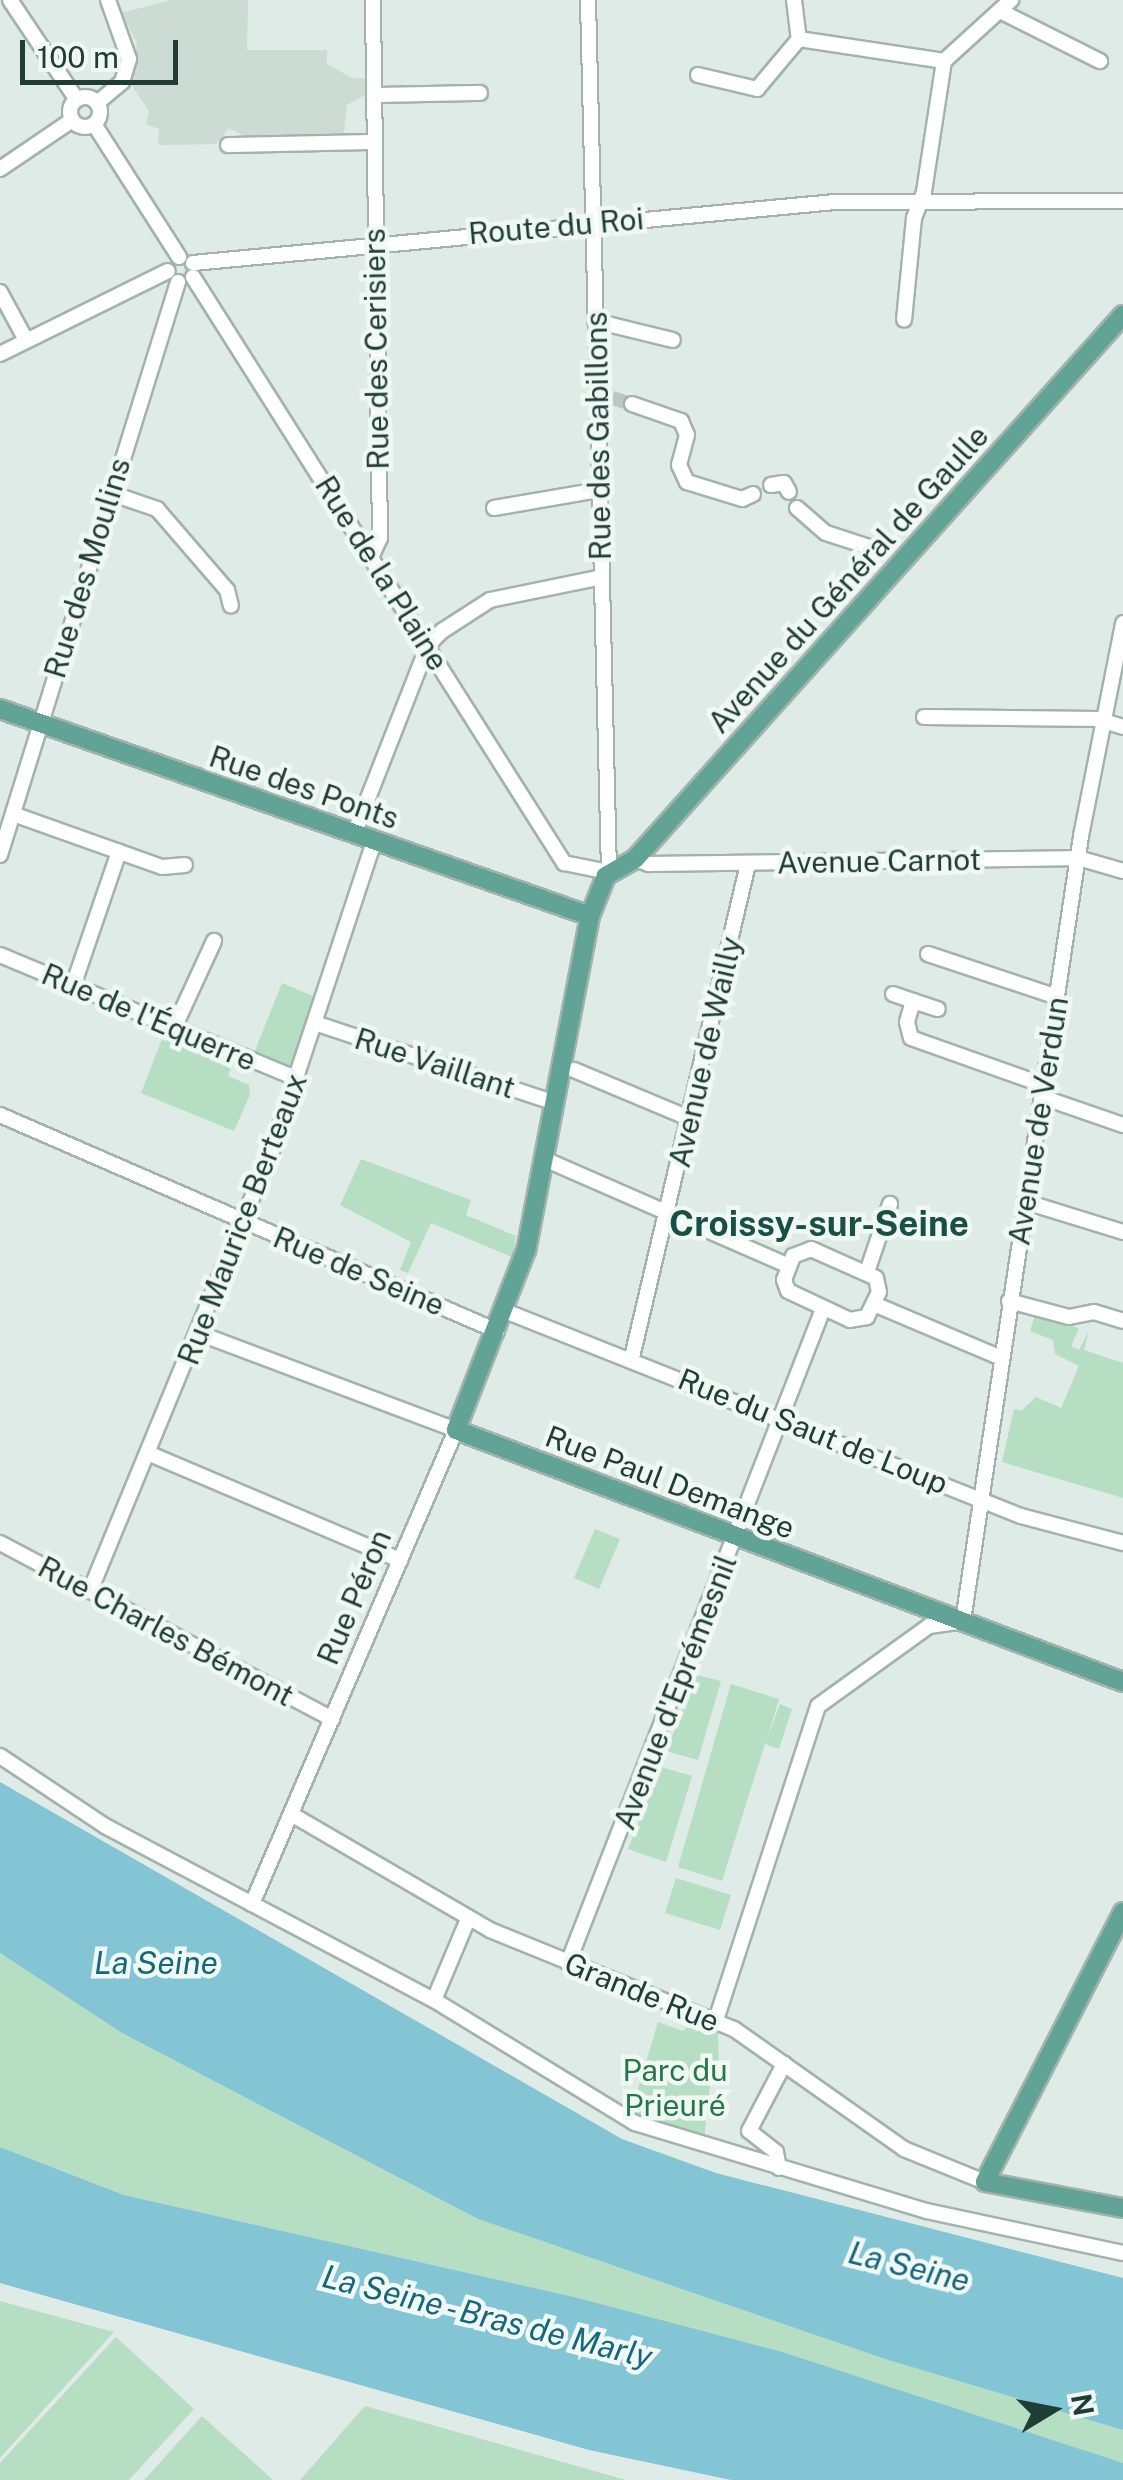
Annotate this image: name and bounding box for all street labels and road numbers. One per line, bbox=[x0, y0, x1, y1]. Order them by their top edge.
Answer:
street label: Route du Roi bbox=[467, 200, 645, 252]
street label: Rue des Cerisiers bbox=[356, 228, 396, 470]
street label: Rue des Gabillons bbox=[578, 311, 618, 561]
street label: Avenue du Général de Gaulle bbox=[700, 417, 996, 741]
street label: Rue des Moulins bbox=[36, 453, 138, 683]
street label: Rue de la Plaine bbox=[308, 469, 456, 677]
street label: Rue des Ponts bbox=[204, 738, 404, 836]
street label: Avenue Carnot bbox=[777, 841, 981, 881]
street label: Avenue de Wailly bbox=[661, 932, 749, 1172]
street label: Rue de l'Équerre bbox=[36, 955, 262, 1079]
street label: Avenue de Verdun bbox=[1000, 993, 1076, 1249]
street label: Rue Vaillant bbox=[350, 1020, 520, 1106]
street label: Rue Maurice Berteaux bbox=[170, 1068, 314, 1370]
street label: Rue de Seine bbox=[268, 1219, 450, 1323]
street label: Rue du Saut de Loup bbox=[672, 1360, 954, 1502]
street label: Rue Paul Demange bbox=[540, 1418, 800, 1546]
street label: Rue Péron bbox=[309, 1524, 399, 1670]
street label: Rue Charles Bémont bbox=[32, 1548, 300, 1714]
street label: Avenue d'Eprémesnil bbox=[606, 1549, 744, 1835]
street label: Grande Rue bbox=[559, 1945, 725, 2039]

